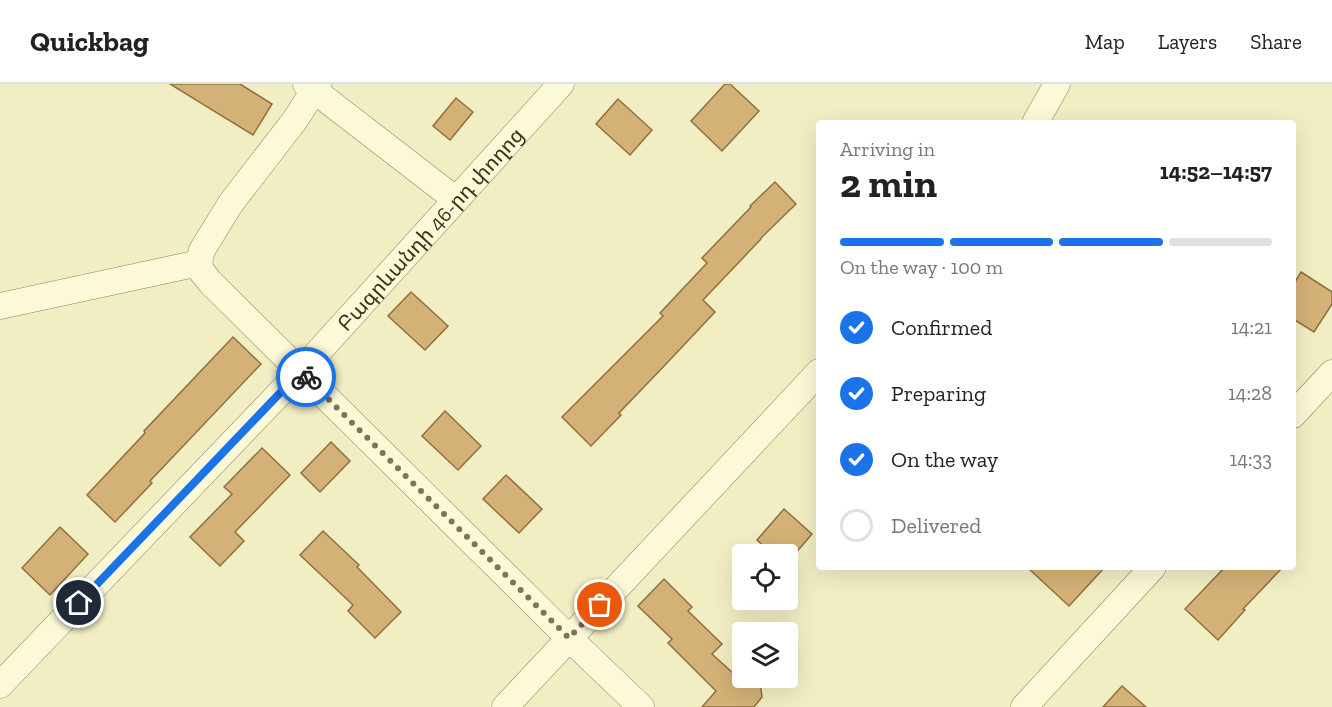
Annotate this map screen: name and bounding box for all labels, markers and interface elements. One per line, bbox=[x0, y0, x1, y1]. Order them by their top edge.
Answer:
text: Quickbag bbox=[30, 25, 149, 58]
text: Map bbox=[1085, 29, 1125, 54]
text: Layers bbox=[1158, 29, 1217, 54]
text: Share bbox=[1250, 29, 1302, 54]
street label: Բագրևանդի 46-րդ փողոց bbox=[331, 122, 528, 336]
text: Arriving in bbox=[840, 137, 935, 161]
text: 14:52–14:57 bbox=[1160, 158, 1272, 185]
text: 2 min bbox=[840, 160, 937, 207]
text: On the way · 100 m bbox=[840, 255, 1003, 279]
icon: check bbox=[840, 311, 873, 344]
text: Confirmed bbox=[891, 314, 992, 341]
text: 14:21 bbox=[1231, 315, 1272, 339]
courier bbox=[276, 347, 336, 407]
icon: bike bbox=[290, 361, 323, 394]
icon: check bbox=[840, 377, 873, 410]
text: Preparing bbox=[891, 380, 986, 407]
text: 14:28 bbox=[1228, 381, 1272, 405]
icon: check bbox=[840, 443, 873, 476]
text: On the way bbox=[891, 446, 998, 473]
text: 14:33 bbox=[1229, 447, 1272, 471]
text: Delivered bbox=[891, 512, 981, 539]
map controls bbox=[732, 544, 798, 688]
button: locate bbox=[732, 544, 798, 610]
pin bbox=[53, 577, 104, 628]
pin bbox=[574, 579, 625, 630]
icon: home bbox=[62, 586, 95, 619]
icon: bag bbox=[583, 588, 616, 621]
button: layers bbox=[732, 622, 798, 688]

